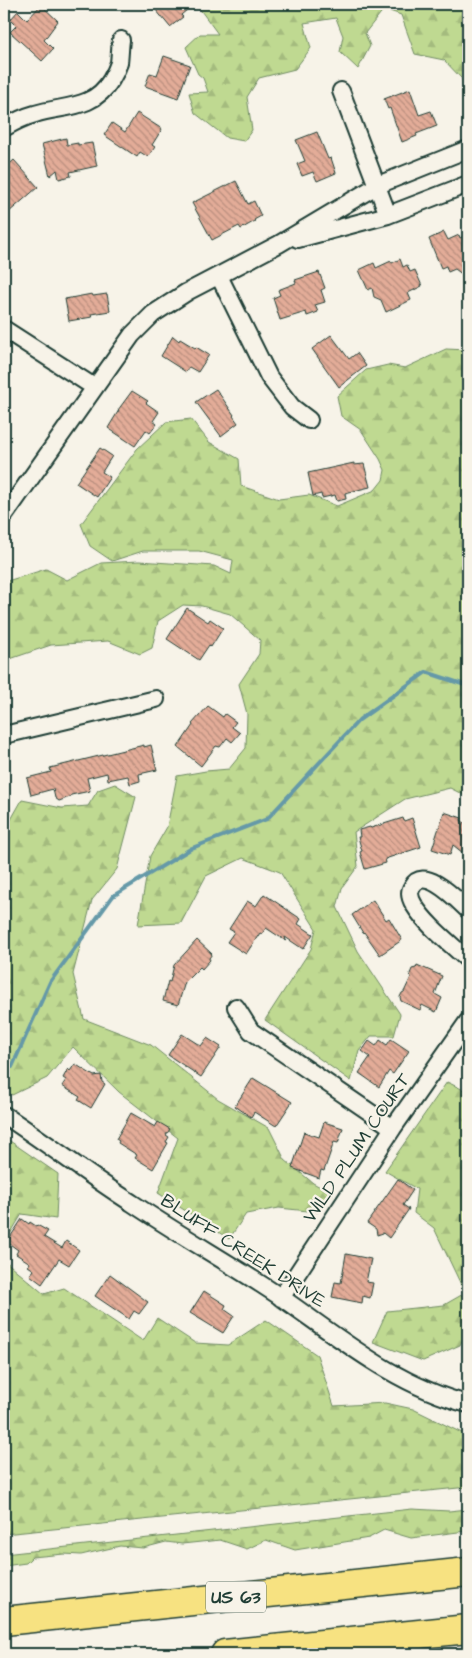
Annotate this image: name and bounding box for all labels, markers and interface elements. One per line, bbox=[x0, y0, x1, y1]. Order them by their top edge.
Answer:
street label: WILD PLUM COURT bbox=[297, 1068, 417, 1228]
street label: BLUFF CREEK DRIVE bbox=[155, 1187, 331, 1315]
road number: US 63 bbox=[206, 1581, 266, 1612]

